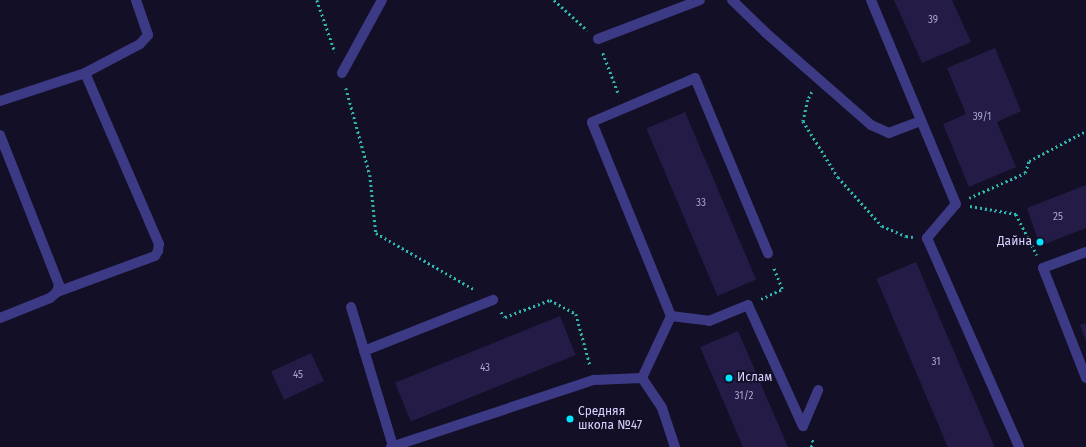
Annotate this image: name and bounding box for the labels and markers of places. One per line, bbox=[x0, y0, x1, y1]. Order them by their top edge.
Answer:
place label: Дайна bbox=[997, 235, 1032, 249]
marker: Дайна bbox=[1035, 237, 1045, 247]
place label: Ислам bbox=[737, 371, 772, 385]
marker: Ислам bbox=[724, 373, 734, 383]
place label: Средняя школа №47 bbox=[578, 405, 642, 433]
marker: Средняя школа №47 bbox=[565, 414, 575, 424]

